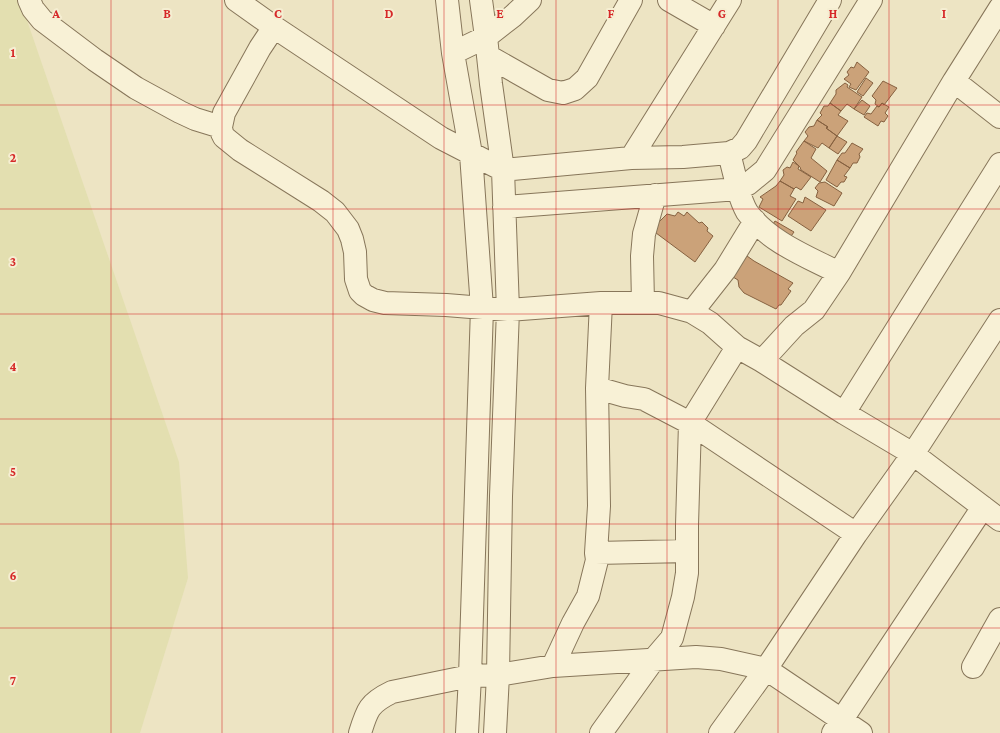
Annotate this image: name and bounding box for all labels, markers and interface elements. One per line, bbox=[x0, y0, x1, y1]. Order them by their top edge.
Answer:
text: A bbox=[51, 6, 60, 21]
text: B bbox=[163, 6, 171, 21]
text: C bbox=[274, 6, 282, 21]
text: D bbox=[385, 6, 394, 21]
text: E bbox=[496, 6, 504, 21]
text: F bbox=[608, 6, 615, 21]
text: G bbox=[718, 6, 726, 21]
text: H bbox=[829, 6, 838, 21]
text: I bbox=[942, 6, 946, 21]
text: 1 bbox=[11, 45, 16, 60]
text: 2 bbox=[10, 150, 17, 165]
text: 3 bbox=[10, 254, 16, 269]
text: 4 bbox=[9, 359, 17, 374]
text: 5 bbox=[10, 464, 16, 479]
text: 6 bbox=[9, 568, 17, 583]
text: 7 bbox=[10, 673, 16, 688]

